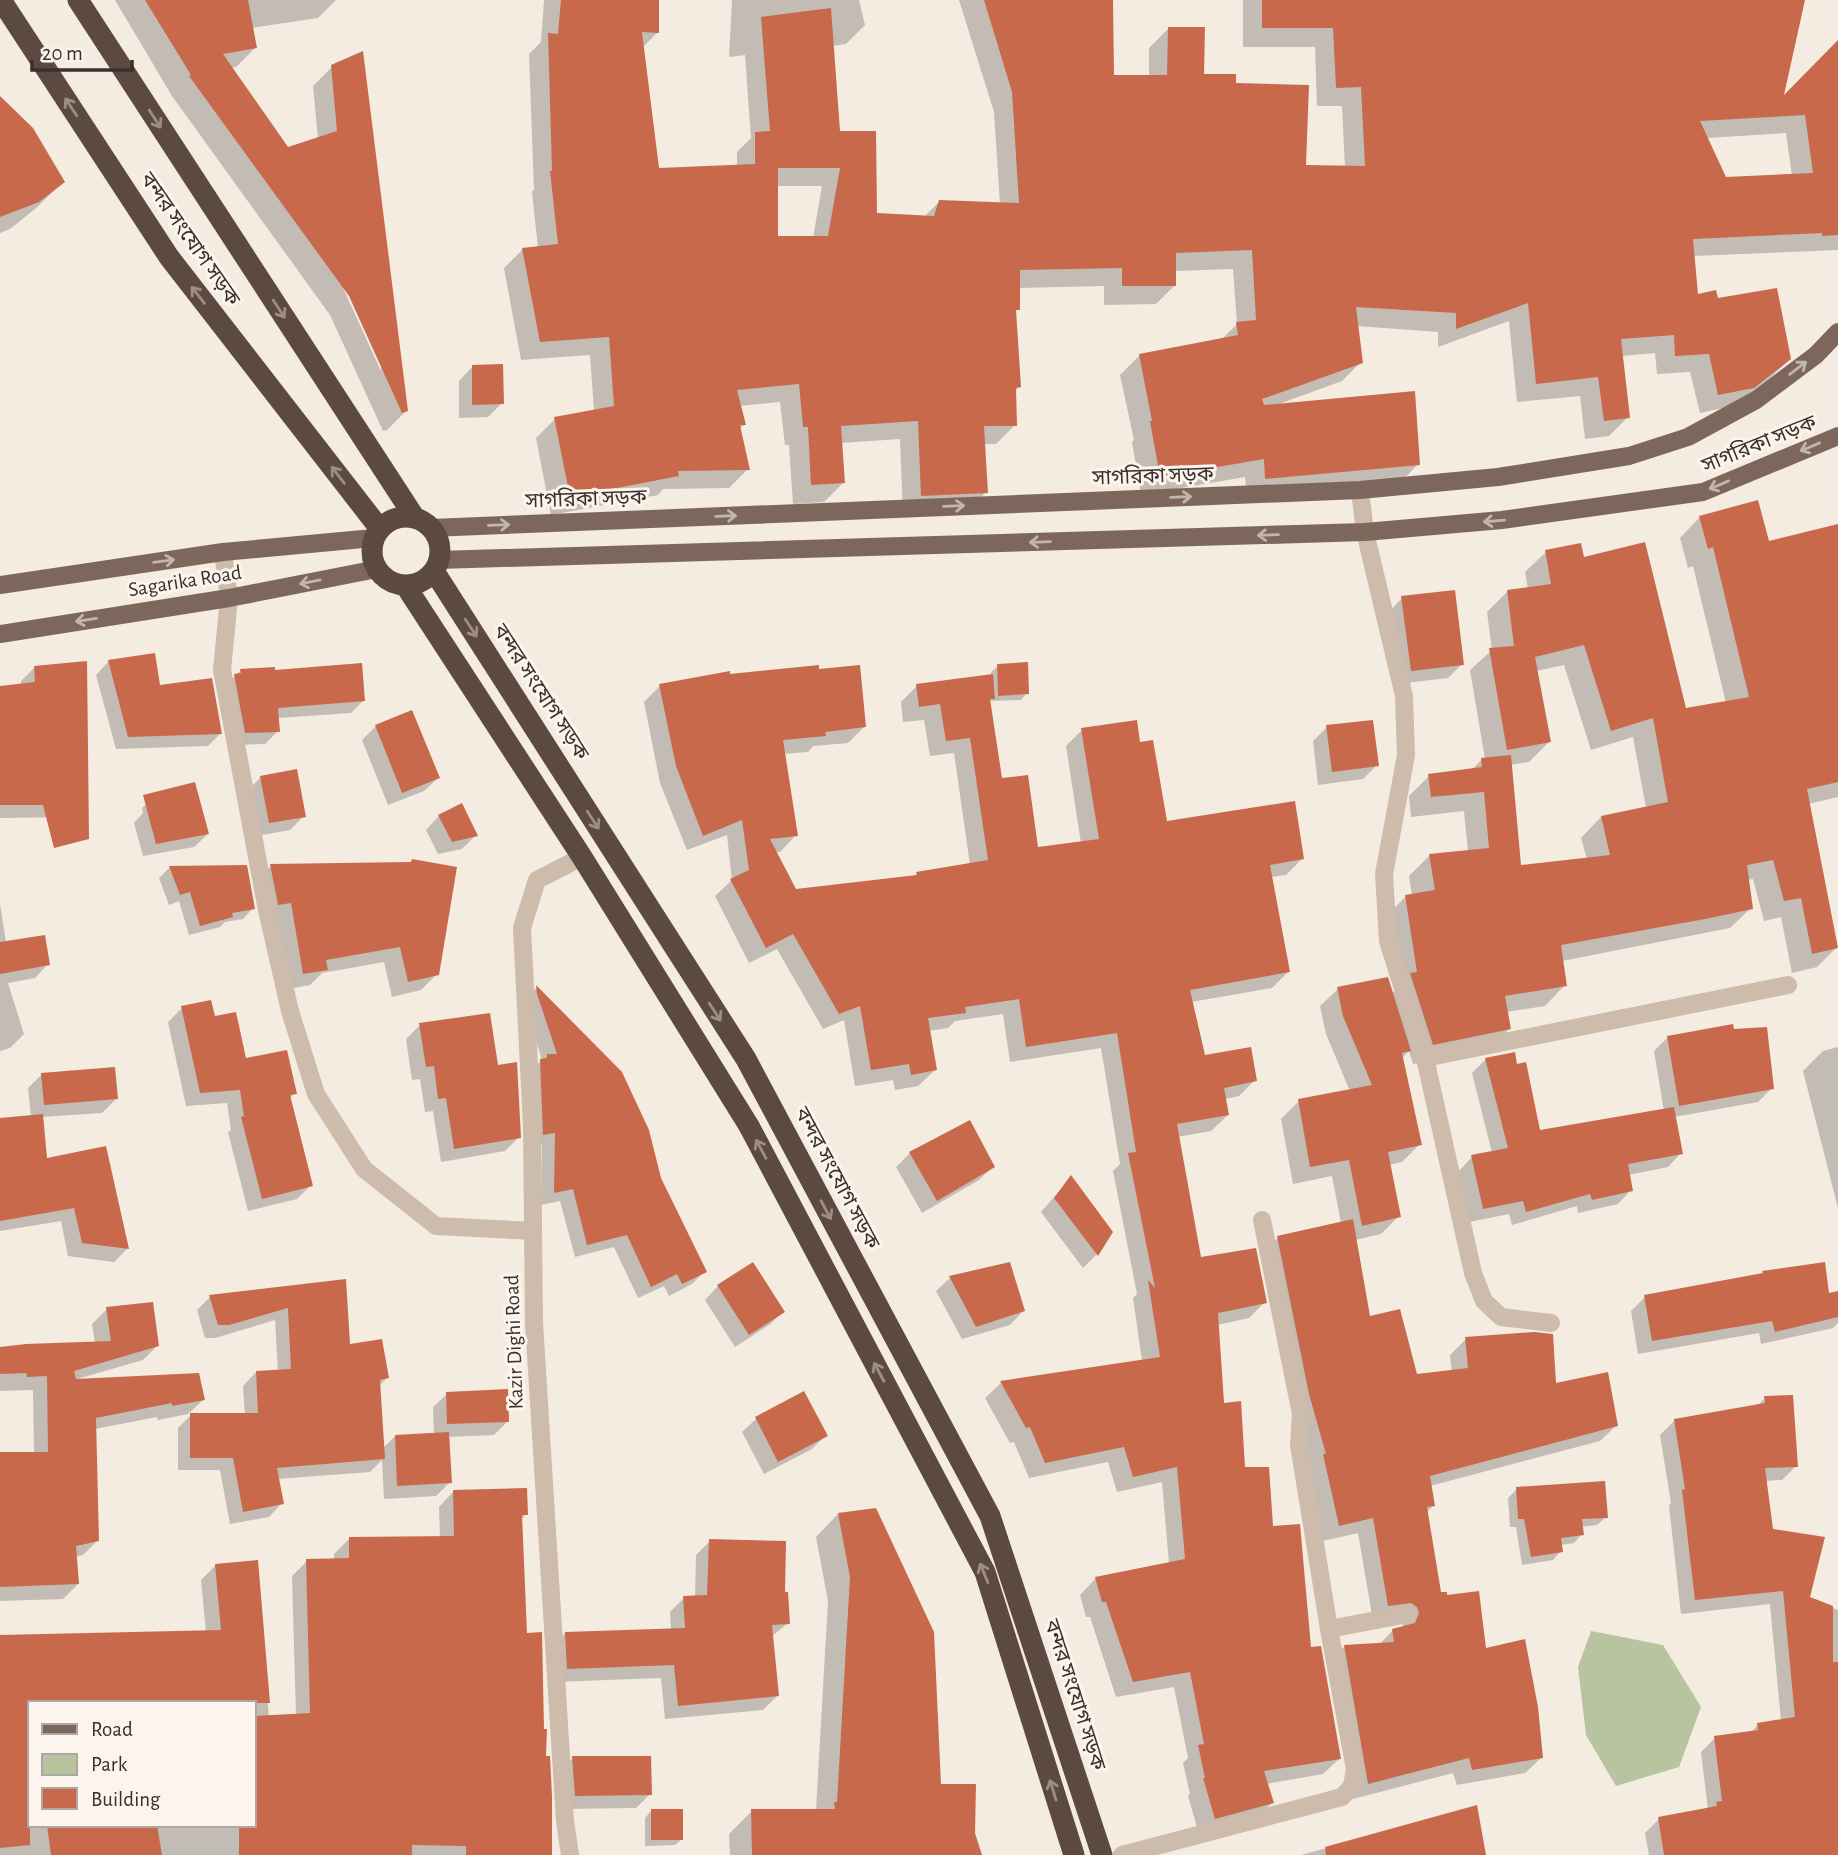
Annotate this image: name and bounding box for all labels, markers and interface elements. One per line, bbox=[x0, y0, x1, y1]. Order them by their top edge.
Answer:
scale bar bbox=[32, 28, 131, 72]
text: 20 m bbox=[42, 43, 83, 64]
one-way arrow bbox=[64, 98, 78, 117]
one-way arrow bbox=[148, 109, 162, 128]
street label: বন্দর সংযোগ সড়ক bbox=[136, 168, 244, 310]
one-way arrow bbox=[191, 286, 206, 305]
one-way arrow bbox=[272, 299, 286, 319]
one-way arrow bbox=[1789, 361, 1808, 376]
street label: সাগরিকা সড়ক bbox=[1697, 409, 1820, 477]
one-way arrow bbox=[1800, 442, 1821, 455]
street label: সাগরিকা সড়ক bbox=[1091, 461, 1215, 489]
one-way arrow bbox=[330, 466, 345, 485]
one-way arrow bbox=[1708, 480, 1730, 493]
street label: সাগরিকা সড়ক bbox=[524, 484, 648, 512]
one-way arrow bbox=[1169, 491, 1192, 504]
one-way arrow bbox=[942, 500, 965, 513]
one-way arrow bbox=[714, 509, 737, 522]
one-way arrow bbox=[1484, 514, 1506, 527]
one-way arrow bbox=[487, 518, 510, 531]
one-way arrow bbox=[1256, 528, 1279, 541]
one-way arrow bbox=[1029, 535, 1052, 548]
one-way arrow bbox=[153, 554, 175, 567]
street label: Sagarika Road bbox=[127, 562, 243, 600]
one-way arrow bbox=[299, 576, 322, 590]
one-way arrow bbox=[75, 614, 98, 627]
one-way arrow bbox=[463, 618, 478, 637]
street label: বন্দর সংযোগ সড়ক bbox=[489, 620, 593, 764]
one-way arrow bbox=[586, 809, 600, 829]
one-way arrow bbox=[709, 1001, 723, 1021]
street label: বন্দর সংযোগ সড়ক bbox=[790, 1103, 884, 1253]
one-way arrow bbox=[754, 1139, 768, 1160]
one-way arrow bbox=[820, 1199, 834, 1220]
street label: Kazir Dighi Road bbox=[501, 1274, 527, 1410]
one-way arrow bbox=[872, 1362, 885, 1383]
one-way arrow bbox=[977, 1563, 990, 1585]
street label: বন্দর সংযোগ সড়ক bbox=[1040, 1616, 1110, 1774]
legend bbox=[28, 1701, 256, 1827]
text: Road bbox=[91, 1719, 133, 1740]
text: Park bbox=[91, 1754, 128, 1775]
one-way arrow bbox=[1046, 1779, 1059, 1801]
text: Building bbox=[91, 1789, 161, 1810]

